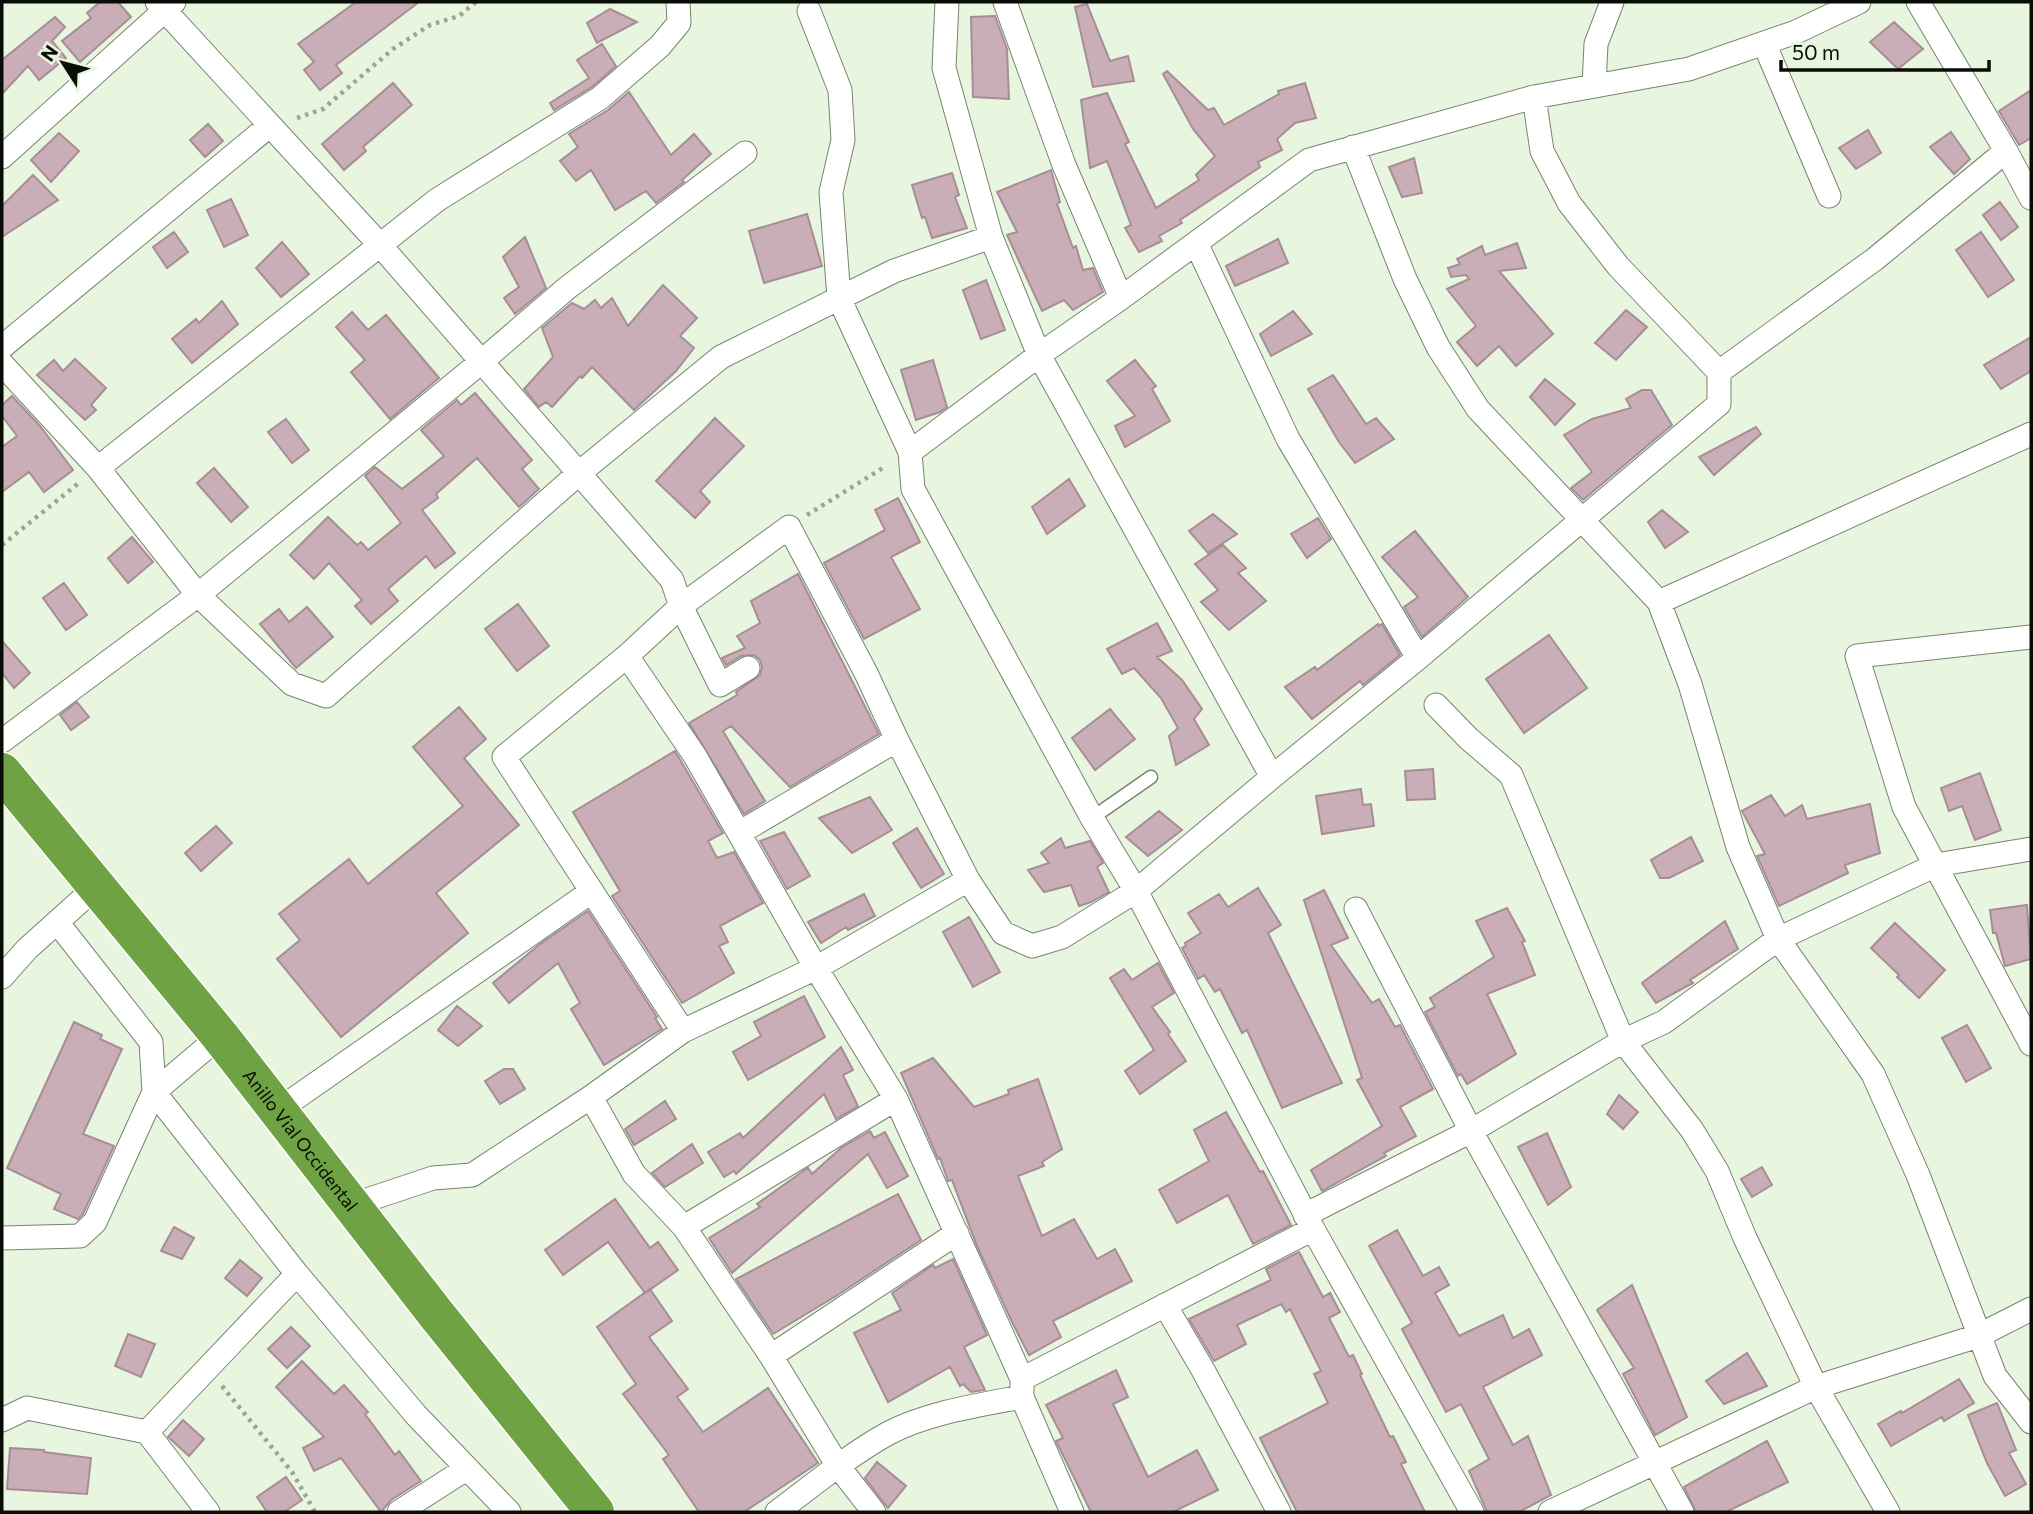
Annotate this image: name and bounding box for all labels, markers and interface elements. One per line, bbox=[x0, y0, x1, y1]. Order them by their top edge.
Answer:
north arrow bbox=[28, 28, 98, 98]
scale bar bbox=[1781, 28, 1989, 72]
text: 50 m bbox=[1792, 39, 1840, 64]
text: N bbox=[35, 40, 62, 65]
street label: Anillo Vial Occidental bbox=[239, 1064, 363, 1215]

